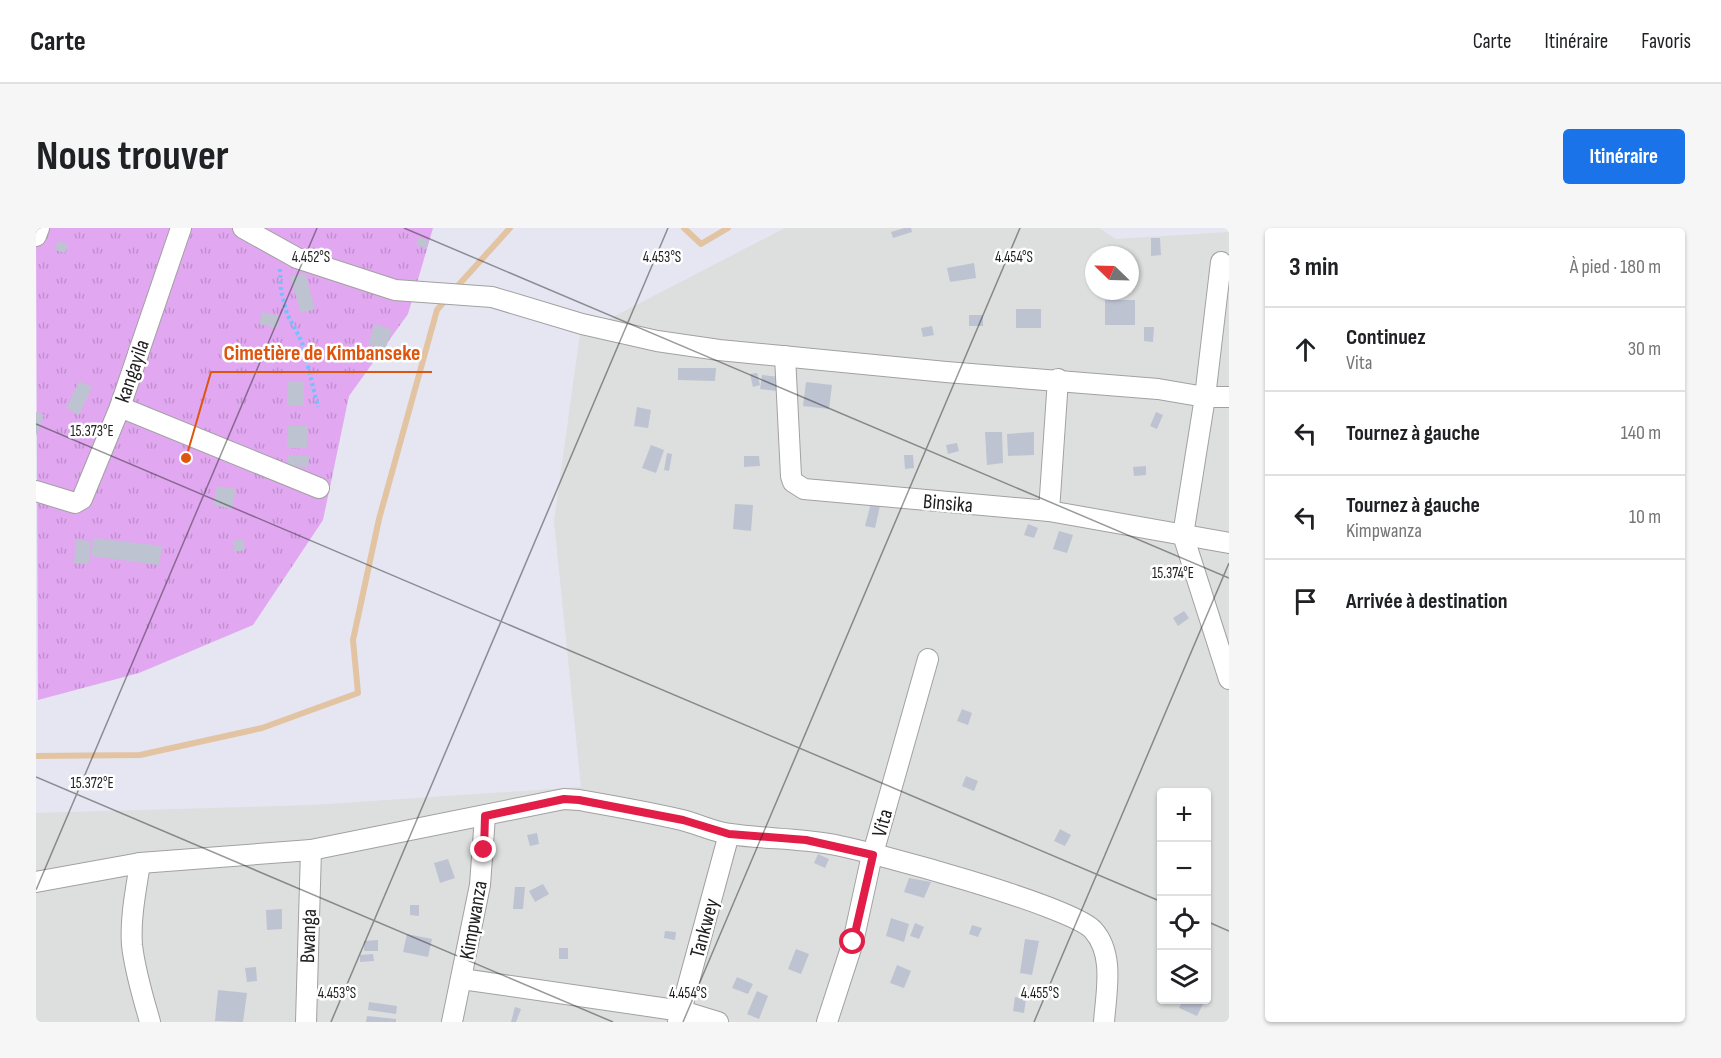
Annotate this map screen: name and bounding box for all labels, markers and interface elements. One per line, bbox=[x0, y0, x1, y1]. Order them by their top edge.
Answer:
text: Carte bbox=[30, 25, 86, 58]
text: Carte bbox=[1473, 29, 1512, 54]
text: Itinéraire bbox=[1545, 29, 1608, 54]
text: Favoris bbox=[1641, 29, 1691, 54]
button: Itinéraire bbox=[1563, 129, 1685, 184]
text: Nous trouver bbox=[36, 131, 229, 182]
north arrow bbox=[1085, 246, 1139, 300]
text: 4.452°S bbox=[292, 248, 330, 267]
text: 4.453°S bbox=[643, 248, 681, 267]
text: 4.454°S bbox=[995, 248, 1033, 267]
text: 3 min bbox=[1289, 252, 1339, 283]
text: À pied · 180 m bbox=[1570, 255, 1661, 279]
text: Continuez bbox=[1346, 324, 1426, 351]
callout: Cimetière de Kimbanseke bbox=[211, 332, 432, 372]
icon: ahead bbox=[1289, 333, 1322, 366]
street label: kangayila bbox=[110, 336, 155, 406]
text: 30 m bbox=[1628, 337, 1661, 361]
text: Cimetière de Kimbanseke bbox=[224, 340, 420, 367]
text: Vita bbox=[1346, 351, 1372, 375]
icon: left bbox=[1289, 417, 1322, 450]
text: Tournez à gauche bbox=[1346, 420, 1480, 447]
text: 140 m bbox=[1621, 421, 1661, 445]
text: 15.373°E bbox=[70, 422, 114, 441]
street label: Binsika bbox=[922, 489, 974, 518]
text: Tournez à gauche bbox=[1346, 492, 1480, 519]
icon: left bbox=[1289, 501, 1322, 534]
text: 10 m bbox=[1629, 505, 1661, 529]
text: Kimpwanza bbox=[1346, 519, 1422, 543]
text: 15.374°E bbox=[1152, 564, 1194, 583]
icon: arrive bbox=[1289, 585, 1322, 618]
text: Arrivée à destination bbox=[1346, 588, 1508, 615]
text: 15.372°E bbox=[70, 774, 114, 793]
map controls bbox=[1157, 788, 1211, 1004]
button: + bbox=[1157, 788, 1211, 842]
street label: Vita bbox=[867, 806, 898, 840]
route end bbox=[470, 836, 496, 862]
button: − bbox=[1157, 842, 1211, 896]
street label: Kimpwanza bbox=[454, 879, 493, 962]
street label: Tankwey bbox=[685, 896, 724, 961]
button: locate bbox=[1157, 896, 1211, 950]
street label: Bwanga bbox=[295, 909, 322, 963]
route start bbox=[839, 928, 865, 954]
button: layers bbox=[1157, 950, 1211, 1004]
text: 4.453°S bbox=[318, 984, 356, 1003]
text: 4.454°S bbox=[669, 984, 707, 1003]
text: 4.455°S bbox=[1021, 984, 1059, 1003]

